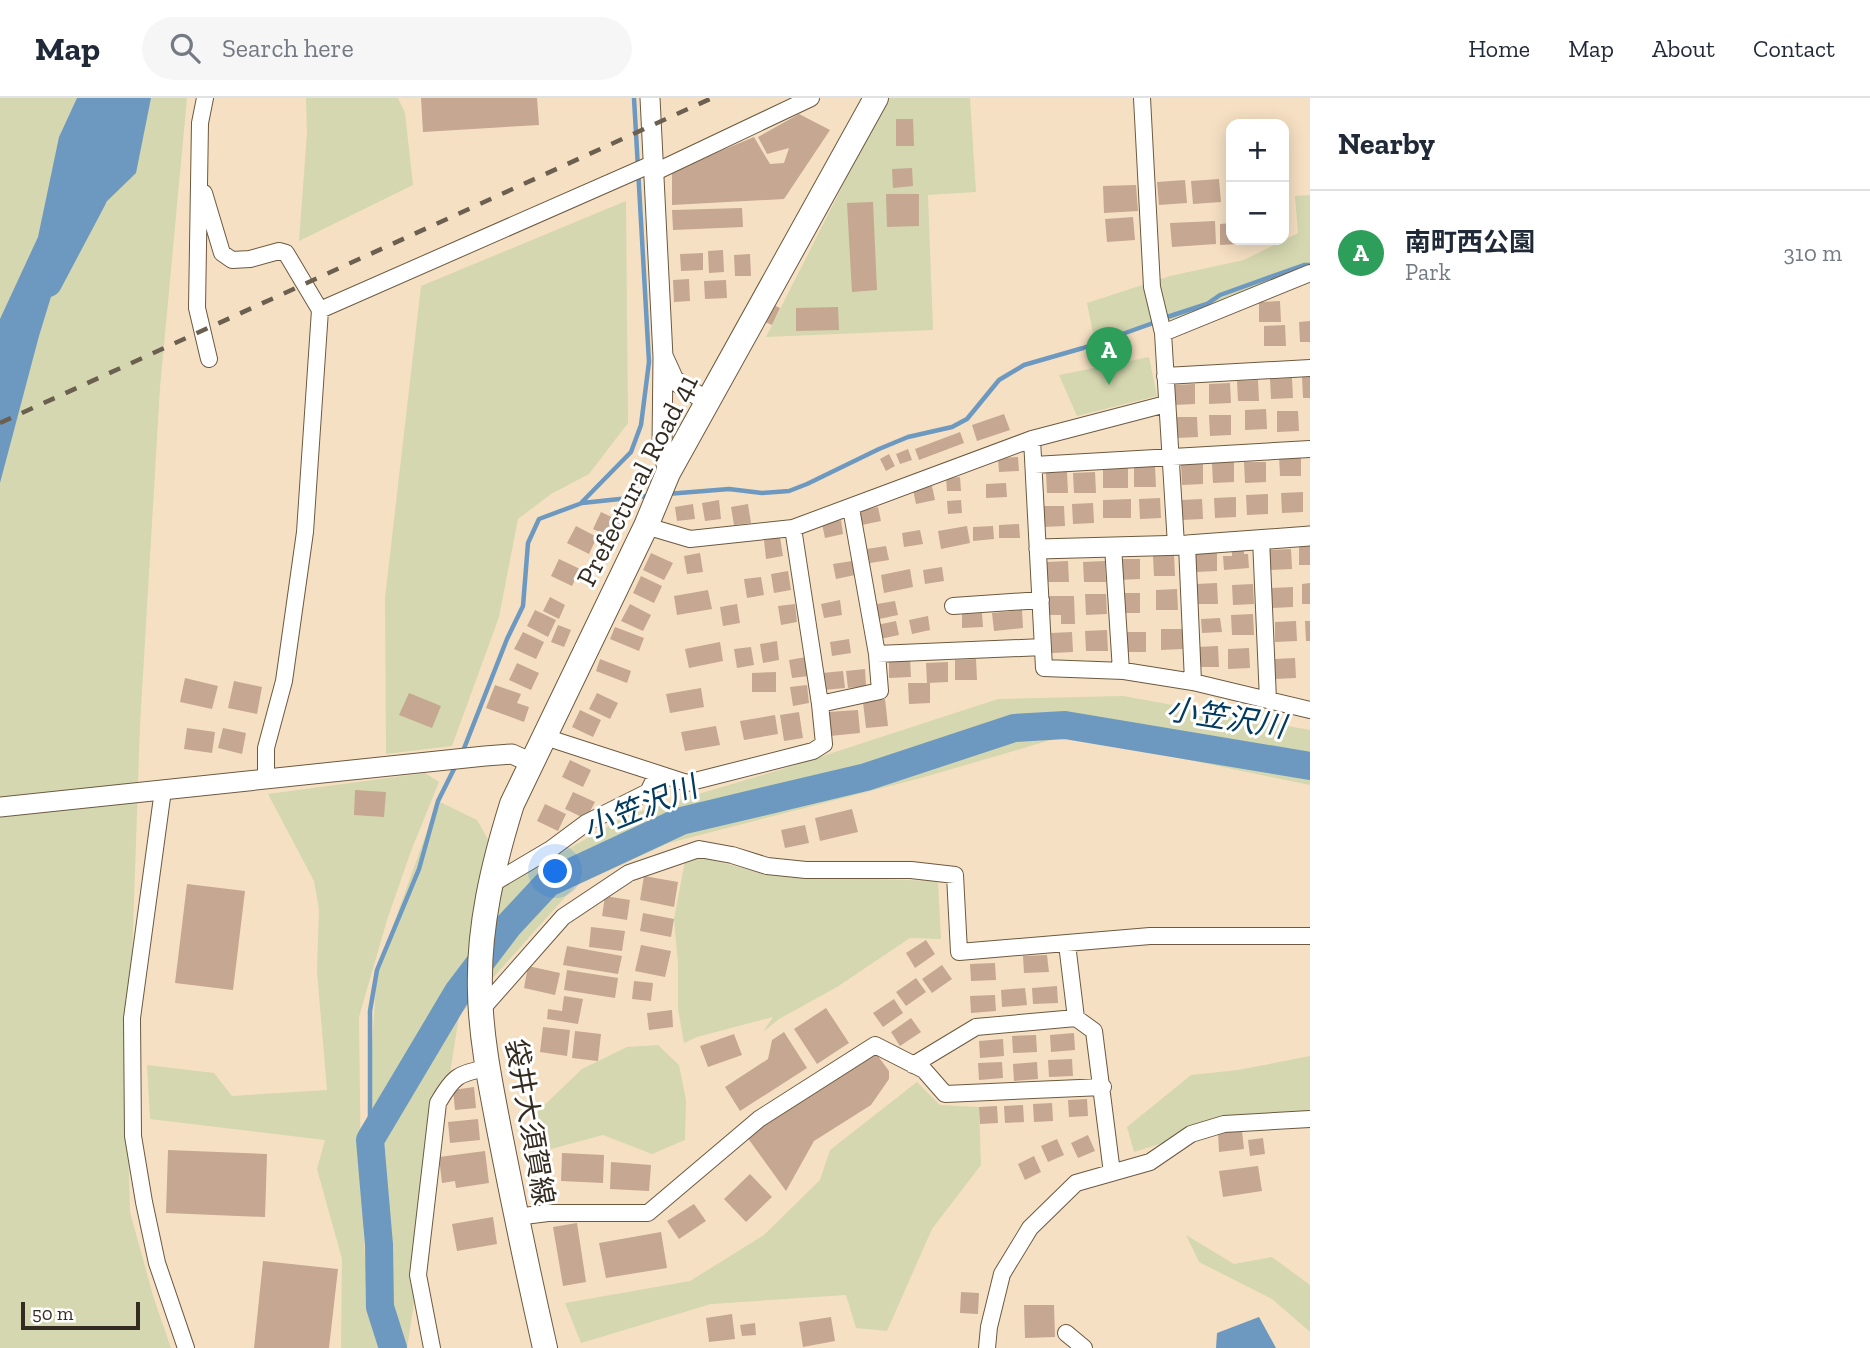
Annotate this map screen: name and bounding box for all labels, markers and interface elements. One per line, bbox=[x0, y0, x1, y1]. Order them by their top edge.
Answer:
search box bbox=[142, 17, 632, 80]
text: Map bbox=[35, 29, 100, 68]
icon: search bbox=[166, 29, 204, 67]
text: Search here bbox=[222, 32, 354, 64]
text: Home bbox=[1468, 34, 1530, 63]
text: Map bbox=[1568, 34, 1614, 63]
text: About bbox=[1652, 34, 1715, 63]
text: Contact bbox=[1753, 34, 1835, 63]
map controls bbox=[1226, 119, 1289, 245]
button: + bbox=[1226, 119, 1289, 182]
text: Nearby bbox=[1338, 126, 1435, 162]
button: − bbox=[1226, 182, 1289, 245]
text: 南町西公園 bbox=[1405, 226, 1535, 258]
text: A bbox=[1353, 239, 1369, 267]
text: 310 m bbox=[1784, 239, 1842, 267]
text: Park bbox=[1405, 258, 1451, 286]
pin: A bbox=[1086, 327, 1132, 385]
street label: Prefectural Road 41 bbox=[569, 368, 705, 591]
water label: 小笠沢川 bbox=[1164, 691, 1291, 746]
water label: 小笠沢川 bbox=[578, 768, 705, 847]
your location bbox=[538, 854, 572, 888]
street label: 袋井大須賀線 bbox=[499, 1036, 561, 1208]
scale bar bbox=[21, 1299, 140, 1331]
text: 50 m bbox=[32, 1302, 73, 1325]

